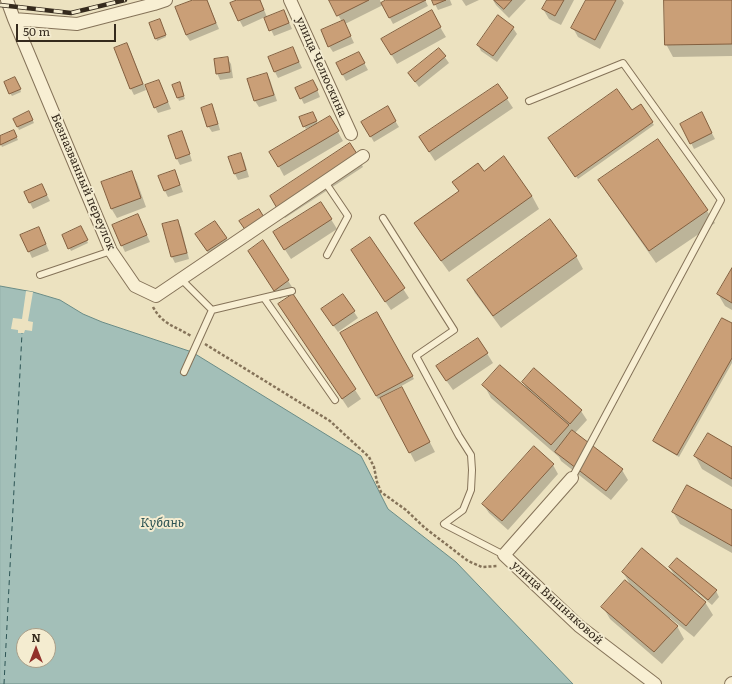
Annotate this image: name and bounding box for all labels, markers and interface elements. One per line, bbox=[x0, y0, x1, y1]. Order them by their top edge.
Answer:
street label: улица Челюскина bbox=[292, 15, 350, 119]
scale bar bbox=[18, 16, 118, 42]
text: 50 m bbox=[23, 22, 50, 40]
street label: Безназванный переулок bbox=[48, 112, 118, 252]
water label: Кубань bbox=[140, 515, 184, 531]
street label: улица Вишняковой bbox=[508, 558, 606, 648]
north arrow bbox=[16, 628, 56, 668]
text: N bbox=[31, 629, 41, 645]

